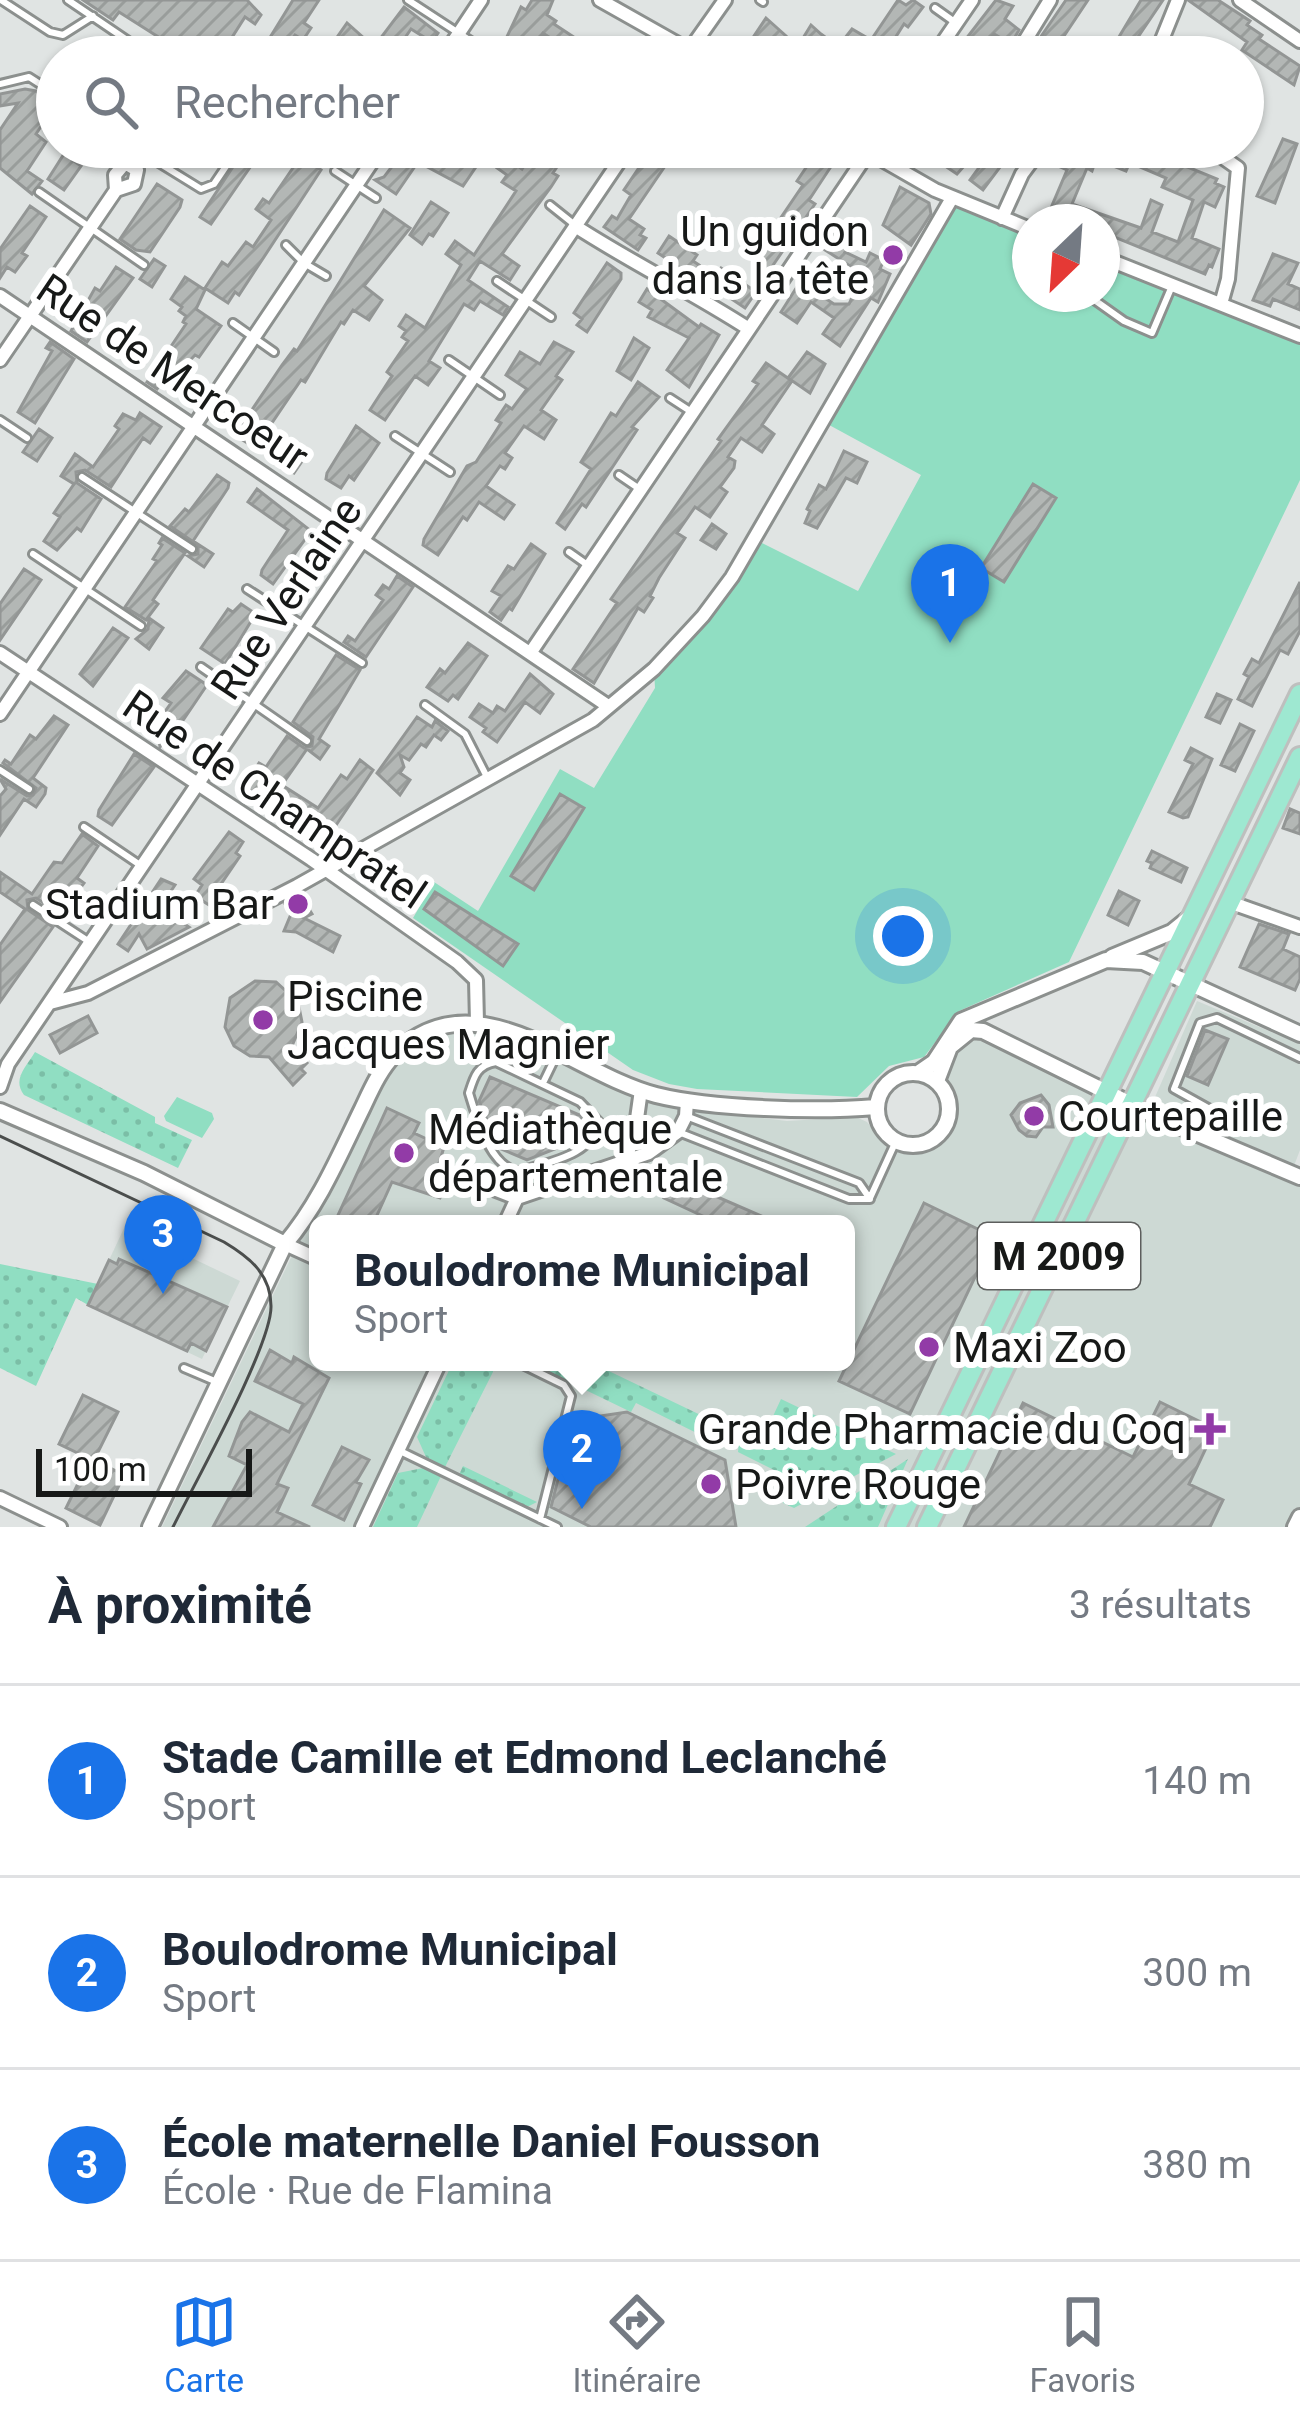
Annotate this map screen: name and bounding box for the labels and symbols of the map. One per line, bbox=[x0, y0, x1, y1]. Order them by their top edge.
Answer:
north arrow bbox=[1012, 204, 1120, 312]
place label: Un guidon dans la tête bbox=[652, 207, 869, 304]
marker: Un guidon dans la tête bbox=[880, 242, 906, 268]
street label: Rue de Mercoeur bbox=[28, 264, 318, 481]
street label: Rue Verlaine bbox=[201, 488, 372, 708]
pin: 1 bbox=[911, 544, 989, 643]
street label: Rue de Champratel bbox=[114, 680, 435, 919]
place label: Stadium Bar bbox=[45, 880, 274, 929]
marker: Stadium Bar bbox=[285, 891, 311, 917]
your location bbox=[873, 906, 933, 966]
place label: Piscine Jacques Magnier bbox=[287, 972, 609, 1069]
marker: Piscine Jacques Magnier bbox=[250, 1007, 276, 1033]
place label: Courtepaille bbox=[1058, 1092, 1283, 1141]
marker: Courtepaille bbox=[1021, 1103, 1047, 1129]
place label: Médiathèque départementale bbox=[428, 1105, 723, 1202]
marker: Médiathèque départementale bbox=[391, 1140, 417, 1166]
pin: 3 bbox=[124, 1195, 202, 1294]
road number: M 2009 bbox=[978, 1223, 1140, 1289]
place label: Maxi Zoo bbox=[953, 1323, 1127, 1372]
marker: Maxi Zoo bbox=[916, 1334, 942, 1360]
place label: Grande Pharmacie du Coq bbox=[698, 1405, 1186, 1454]
pin: 2 bbox=[543, 1410, 621, 1509]
marker: Grande Pharmacie du Coq bbox=[1197, 1416, 1223, 1442]
scale bar bbox=[36, 1443, 252, 1496]
place label: Poivre Rouge bbox=[735, 1460, 981, 1509]
marker: Poivre Rouge bbox=[698, 1471, 724, 1497]

